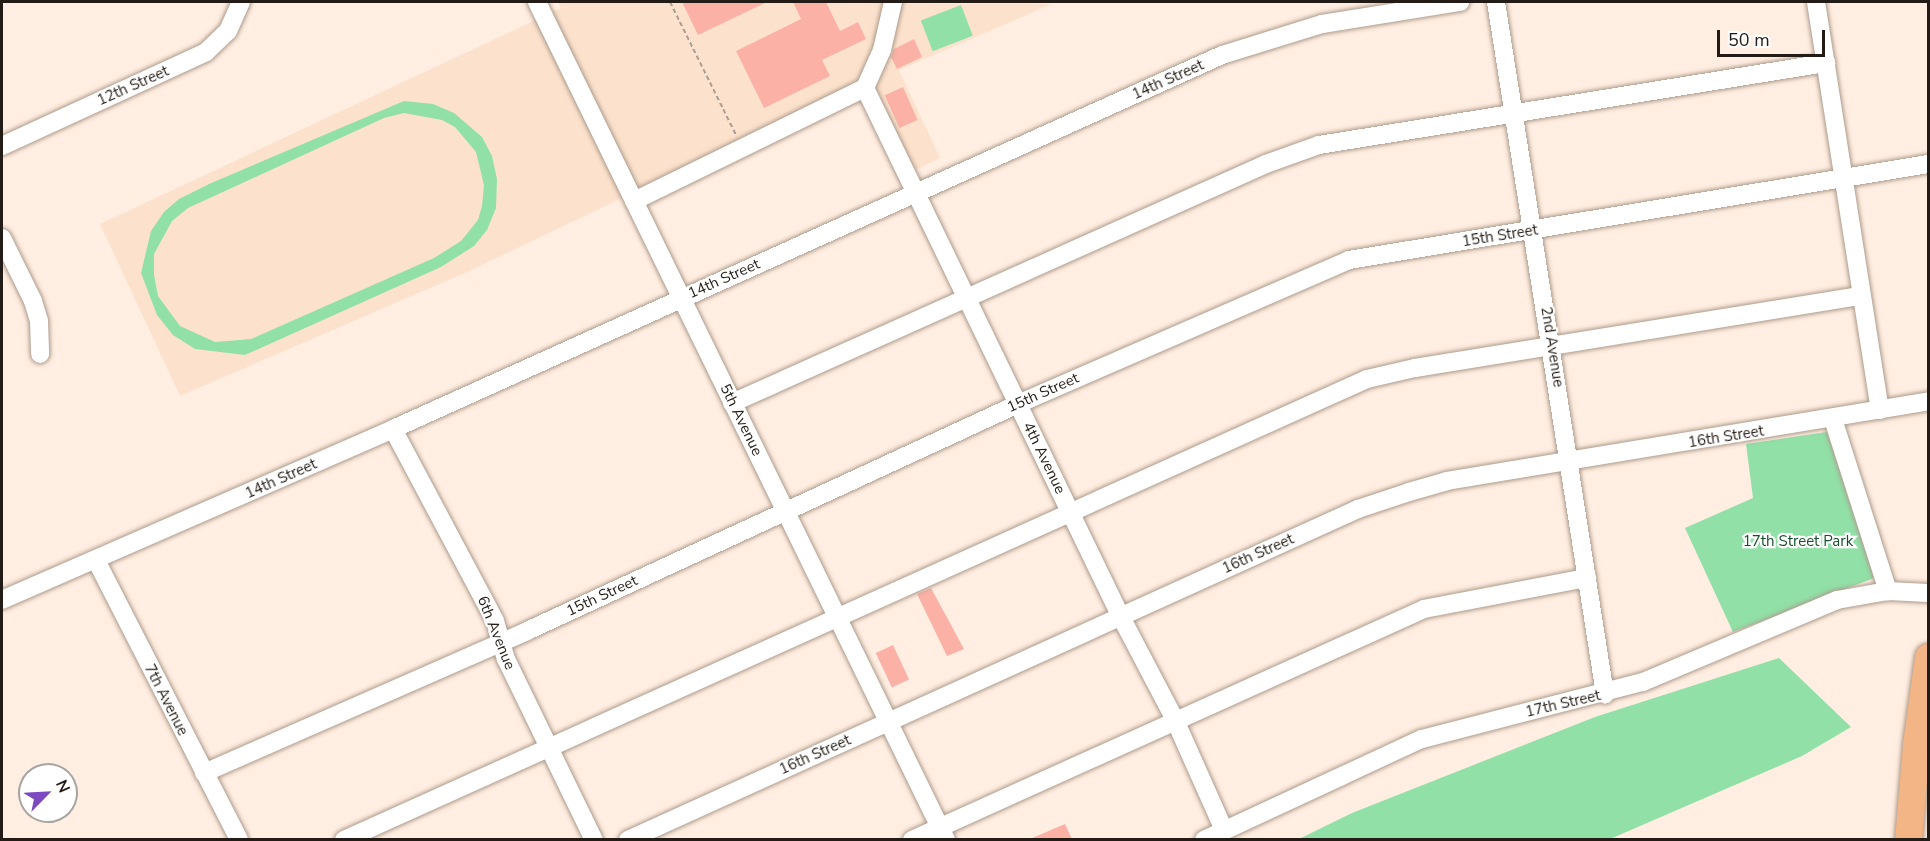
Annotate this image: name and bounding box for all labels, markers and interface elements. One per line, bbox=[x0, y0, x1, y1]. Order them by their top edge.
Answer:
scale bar bbox=[1720, 18, 1828, 56]
text: 50 m bbox=[1728, 28, 1770, 52]
street label: 14th Street bbox=[1129, 56, 1207, 104]
street label: 12th Street bbox=[94, 62, 172, 110]
street label: 15th Street bbox=[1461, 221, 1539, 251]
street label: 14th Street bbox=[685, 255, 763, 303]
street label: 2nd Avenue bbox=[1537, 306, 1567, 388]
street label: 15th Street bbox=[1004, 369, 1082, 417]
street label: 5th Avenue bbox=[716, 381, 766, 459]
street label: 4th Avenue bbox=[1019, 419, 1069, 497]
street label: 16th Street bbox=[1687, 422, 1765, 452]
street label: 14th Street bbox=[242, 455, 320, 503]
street label: 16th Street bbox=[1219, 530, 1297, 578]
park label: 17th Street Park bbox=[1743, 533, 1853, 551]
street label: 15th Street bbox=[564, 572, 640, 620]
street label: 6th Avenue bbox=[473, 594, 519, 672]
street label: 7th Avenue bbox=[140, 661, 192, 739]
street label: 17th Street bbox=[1524, 687, 1602, 721]
street label: 16th Street bbox=[776, 731, 854, 779]
north arrow bbox=[18, 763, 78, 823]
text: N bbox=[50, 777, 75, 796]

